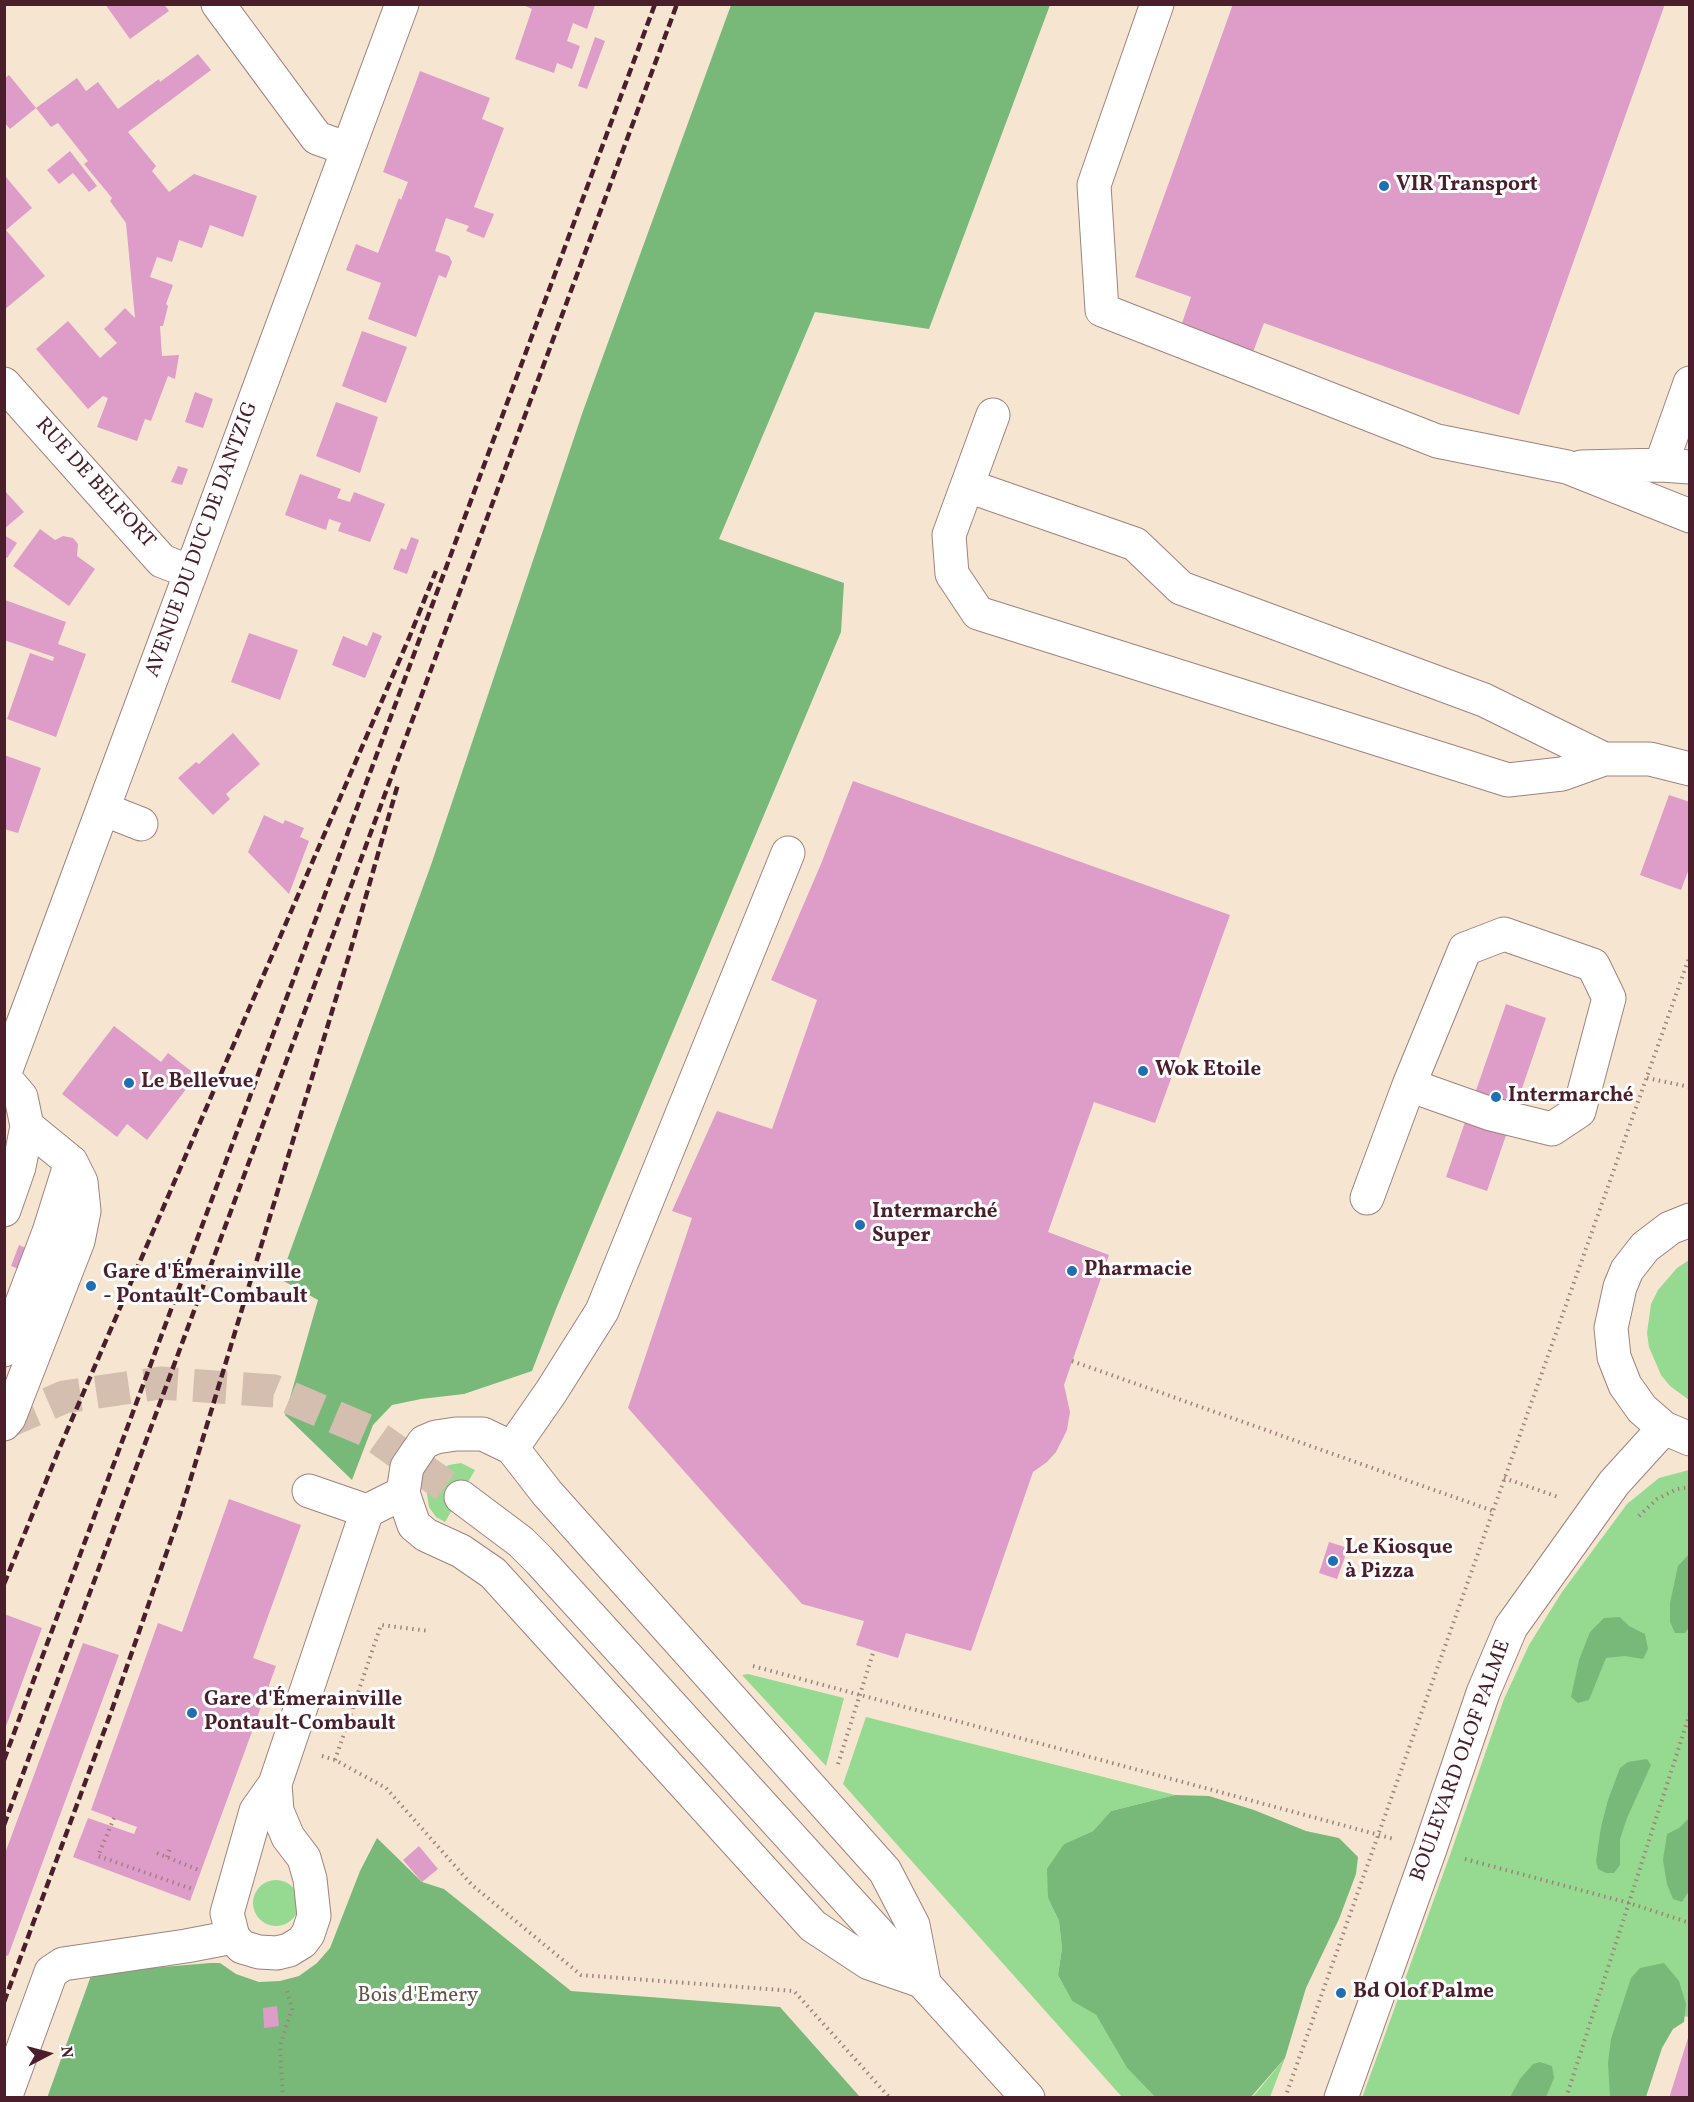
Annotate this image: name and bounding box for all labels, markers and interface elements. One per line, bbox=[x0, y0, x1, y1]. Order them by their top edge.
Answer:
place label: VIR Transport bbox=[1396, 173, 1538, 199]
marker: VIR Transport bbox=[1377, 179, 1391, 193]
street label: AVENUE DU DUC DE DANTZIG bbox=[141, 399, 265, 681]
street label: RUE DE BELFORT bbox=[29, 413, 159, 555]
place label: Wok Etoile bbox=[1155, 1058, 1261, 1084]
marker: Wok Etoile bbox=[1136, 1064, 1150, 1078]
place label: Le Bellevue bbox=[141, 1070, 253, 1096]
marker: Le Bellevue bbox=[122, 1076, 136, 1090]
place label: Intermarché bbox=[1508, 1084, 1634, 1110]
marker: Intermarché bbox=[1489, 1090, 1503, 1104]
place label: Intermarché Super bbox=[872, 1200, 998, 1250]
marker: Intermarché Super bbox=[853, 1218, 867, 1232]
place label: Pharmacie bbox=[1084, 1258, 1192, 1284]
place label: Gare d'Émerainville - Pontault-Combault bbox=[103, 1261, 308, 1311]
marker: Pharmacie bbox=[1065, 1264, 1079, 1278]
marker: Gare d'Émerainville - Pontault-Combault bbox=[84, 1279, 98, 1293]
place label: Le Kiosque à Pizza bbox=[1345, 1536, 1453, 1586]
marker: Le Kiosque à Pizza bbox=[1326, 1554, 1340, 1568]
street label: BOULEVARD OLOF PALME bbox=[1407, 1637, 1517, 1885]
place label: Gare d'Émerainville Pontault-Combault bbox=[204, 1688, 402, 1738]
marker: Gare d'Émerainville Pontault-Combault bbox=[185, 1706, 199, 1720]
place label: Bd Olof Palme bbox=[1353, 1980, 1494, 2006]
park label: Bois d'Emery bbox=[358, 1984, 478, 2010]
marker: Bd Olof Palme bbox=[1334, 1986, 1348, 2000]
north arrow bbox=[18, 2024, 78, 2084]
text: N bbox=[54, 2045, 77, 2059]

